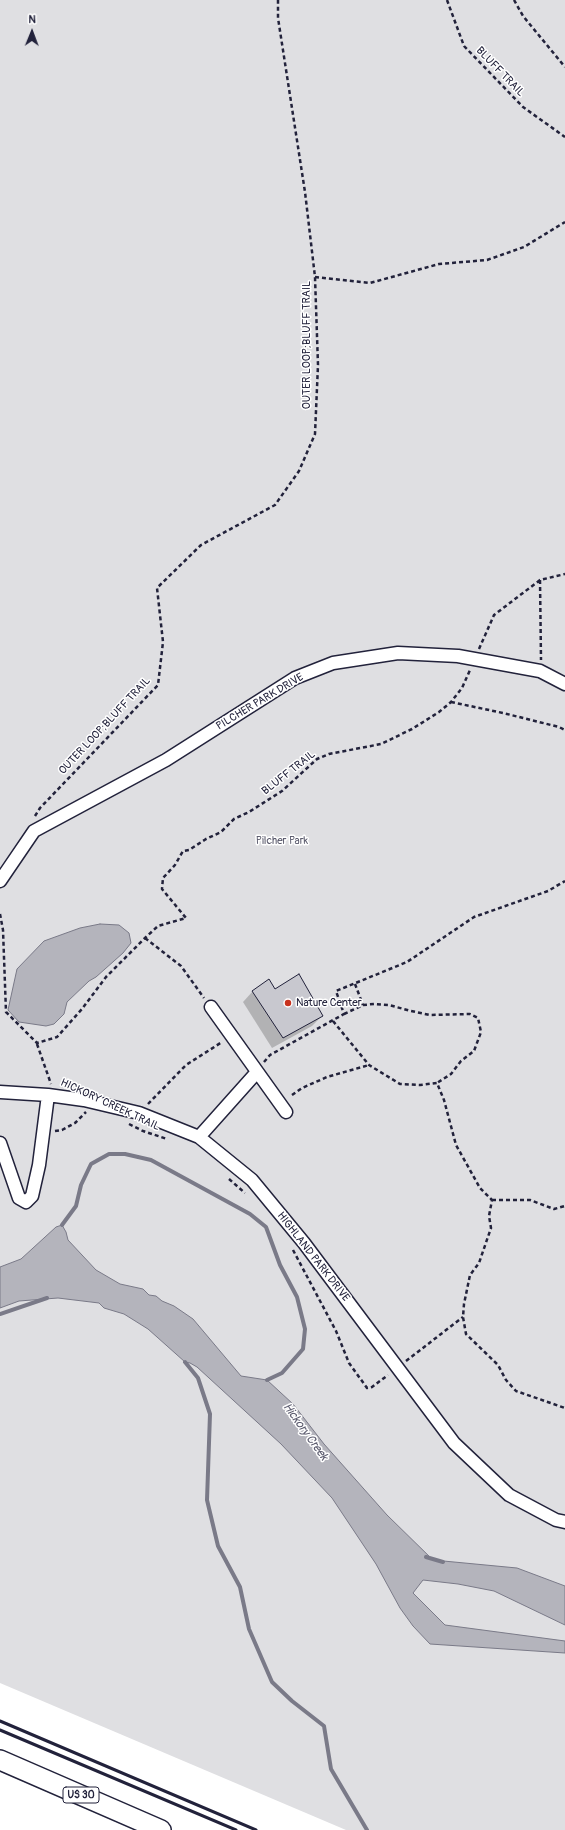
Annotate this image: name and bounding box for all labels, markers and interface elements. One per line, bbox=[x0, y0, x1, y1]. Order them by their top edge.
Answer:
north arrow bbox=[12, 12, 52, 52]
text: N bbox=[28, 13, 36, 26]
street label: BLUFF TRAIL bbox=[473, 44, 527, 100]
street label: OUTER LOOP;BLUFF TRAIL bbox=[300, 281, 314, 409]
street label: PILCHER PARK DRIVE bbox=[214, 671, 306, 733]
street label: OUTER LOOP;BLUFF TRAIL bbox=[56, 675, 154, 777]
street label: BLUFF TRAIL bbox=[260, 748, 318, 798]
park label: Pilcher Park bbox=[256, 834, 308, 848]
place label: Nature Center bbox=[296, 996, 362, 1010]
marker: Nature Center bbox=[283, 998, 293, 1008]
street label: HICKORY CREEK TRAIL bbox=[58, 1076, 162, 1134]
street label: HIGHLAND PARK DRIVE bbox=[274, 1210, 352, 1304]
water label: Hickory Creek bbox=[279, 1400, 331, 1464]
road number: US 30 bbox=[63, 1787, 99, 1803]

